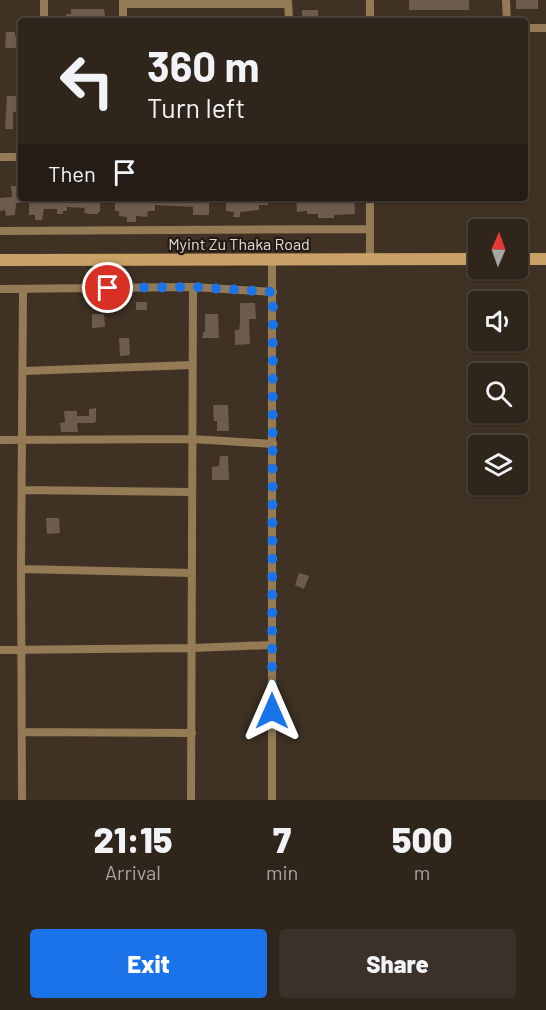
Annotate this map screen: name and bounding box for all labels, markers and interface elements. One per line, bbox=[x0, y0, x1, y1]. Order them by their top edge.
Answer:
text: 360 m bbox=[147, 40, 260, 90]
icon: left bbox=[48, 42, 126, 120]
text: Turn left bbox=[147, 91, 245, 123]
icon: arrive bbox=[108, 156, 141, 189]
text: Then bbox=[48, 160, 96, 186]
north arrow bbox=[468, 219, 528, 279]
map controls bbox=[468, 219, 528, 495]
street label: Myint Zu Thaka Road bbox=[168, 234, 310, 253]
pin bbox=[82, 262, 133, 313]
icon: arrive bbox=[91, 271, 124, 304]
button: sound bbox=[468, 291, 528, 351]
button: search bbox=[468, 363, 528, 423]
button: layers bbox=[468, 435, 528, 495]
position arrow bbox=[240, 679, 304, 743]
text: 21:15 bbox=[93, 817, 172, 860]
text: 7 bbox=[273, 817, 291, 860]
text: 500 bbox=[392, 817, 453, 860]
text: Arrival bbox=[105, 860, 161, 884]
text: min bbox=[266, 860, 298, 884]
text: m bbox=[414, 860, 430, 884]
button: Exit bbox=[30, 929, 267, 998]
button: Share bbox=[279, 929, 516, 998]

